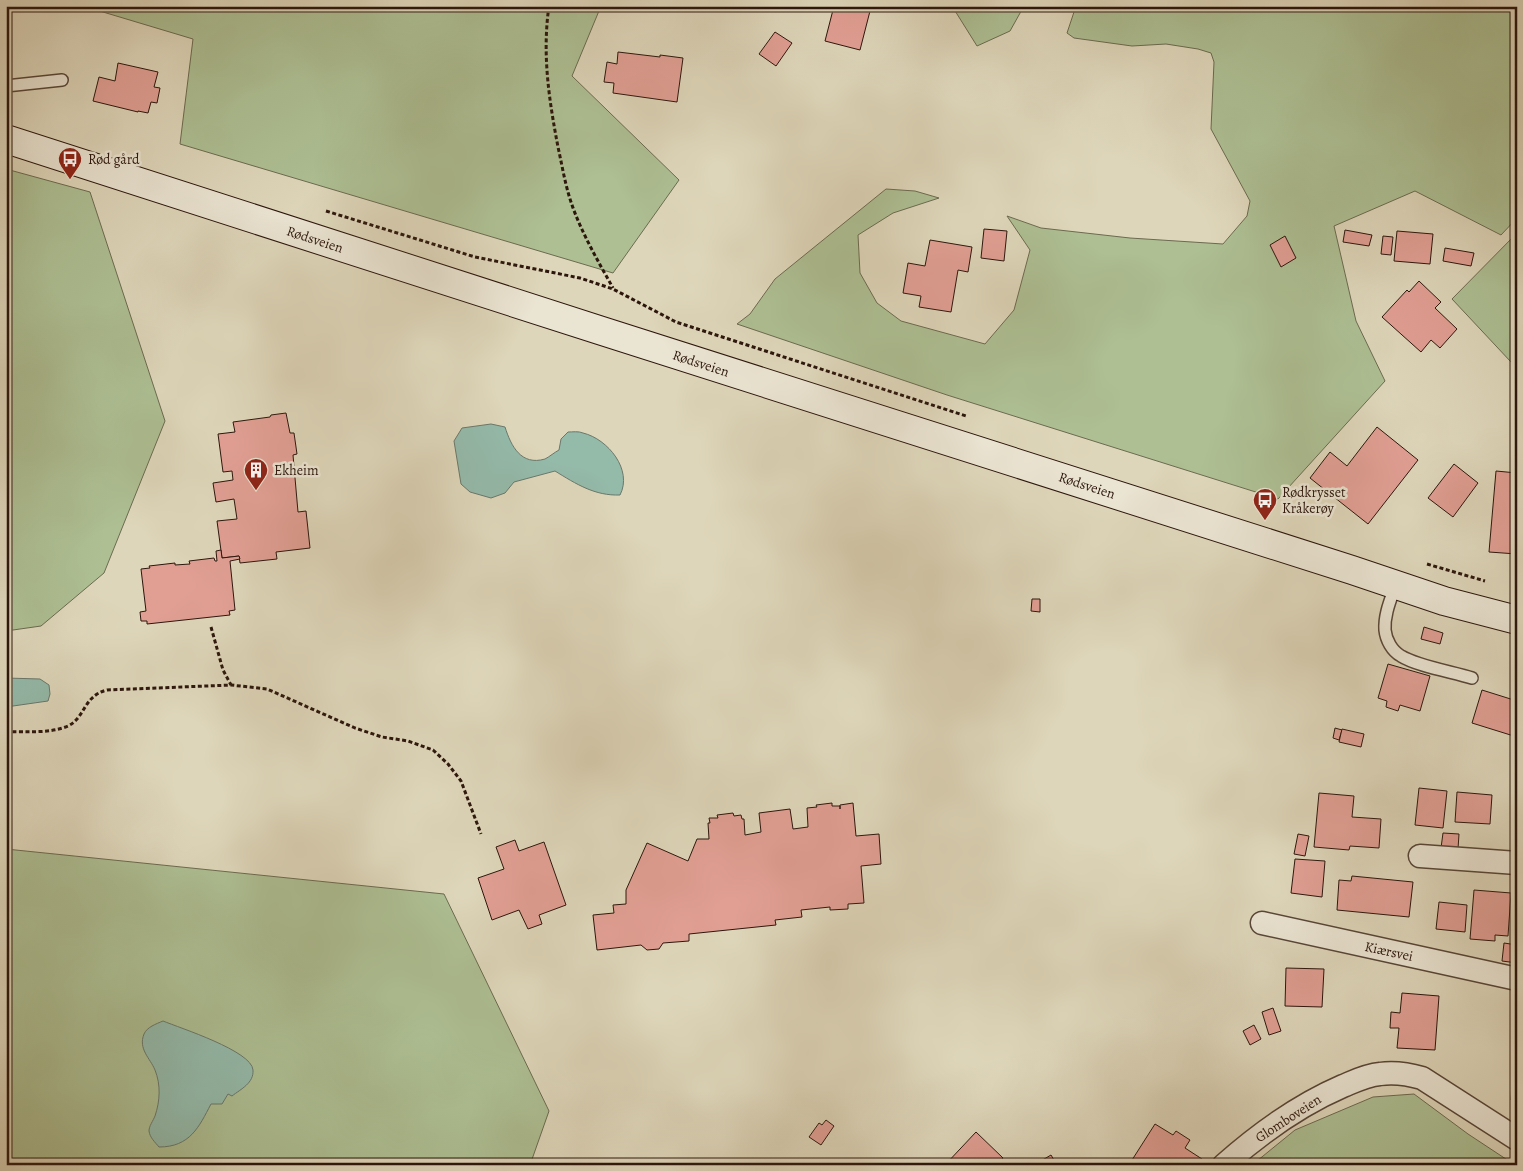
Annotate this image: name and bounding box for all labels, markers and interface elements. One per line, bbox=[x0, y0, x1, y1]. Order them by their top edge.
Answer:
bus stop icon: Rød gård bbox=[57, 146, 83, 180]
place label: Rød gård bbox=[88, 150, 140, 169]
street label: Rødsveien bbox=[284, 221, 346, 258]
street label: Rødsveien bbox=[670, 345, 732, 382]
building icon: Ekheim bbox=[243, 457, 269, 491]
place label: Ekheim bbox=[274, 461, 319, 480]
street label: Rødsveien bbox=[1056, 467, 1118, 504]
place label: Rødkrysset Kråkerøy bbox=[1282, 483, 1346, 518]
bus stop icon: Rødkrysset Kråkerøy bbox=[1252, 487, 1278, 521]
street label: Kiærsvei bbox=[1363, 937, 1415, 966]
street label: Glomboveien bbox=[1252, 1090, 1325, 1147]

